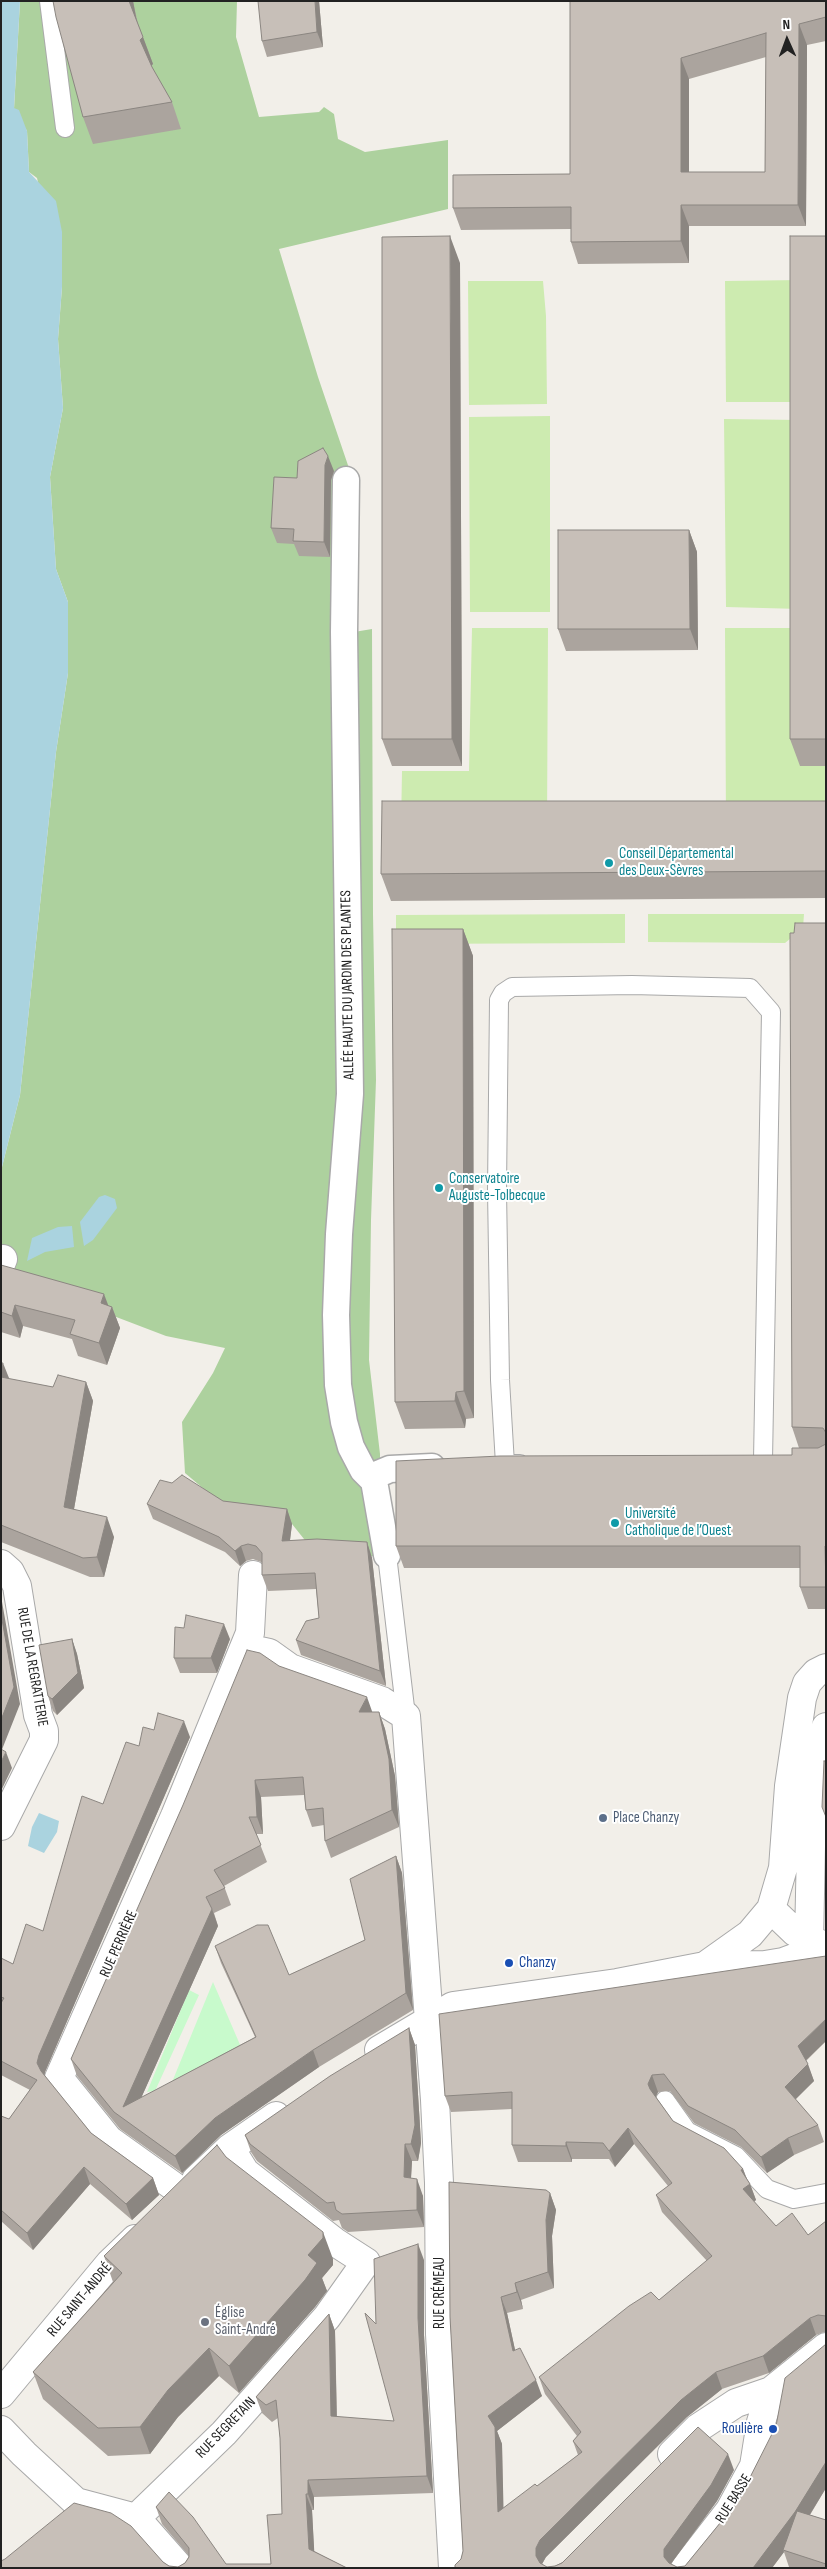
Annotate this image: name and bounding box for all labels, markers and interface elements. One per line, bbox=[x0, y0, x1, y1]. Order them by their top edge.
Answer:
north arrow bbox=[762, 15, 812, 65]
text: N bbox=[782, 16, 790, 33]
place label: Conseil Départemental des Deux-Sèvres bbox=[619, 845, 734, 880]
marker: Conseil Départemental des Deux-Sèvres bbox=[603, 857, 615, 869]
street label: ALLÉE HAUTE DU JARDIN DES PLANTES bbox=[337, 890, 359, 1080]
place label: Conservatoire Auguste-Tolbecque bbox=[449, 1170, 545, 1205]
marker: Conservatoire Auguste-Tolbecque bbox=[433, 1182, 445, 1194]
place label: Université Catholique de l’Ouest bbox=[625, 1505, 731, 1540]
marker: Université Catholique de l’Ouest bbox=[609, 1517, 621, 1529]
street label: RUE DE LA REGRATTERIE bbox=[13, 1606, 51, 1728]
place label: Place Chanzy bbox=[613, 1809, 679, 1827]
marker: Place Chanzy bbox=[597, 1812, 609, 1824]
street label: RUE PERRIÈRE bbox=[96, 1908, 142, 1980]
place label: Chanzy bbox=[519, 1954, 556, 1972]
marker: Chanzy bbox=[503, 1957, 515, 1969]
street label: RUE CRÉMEAU bbox=[431, 2257, 449, 2329]
street label: RUE SAINT-ANDRÉ bbox=[44, 2259, 116, 2341]
place label: Église Saint-André bbox=[215, 2304, 276, 2339]
marker: Église Saint-André bbox=[199, 2316, 211, 2328]
street label: RUE SEGRETAIN bbox=[192, 2394, 260, 2462]
place label: Roulière bbox=[722, 2420, 763, 2438]
marker: Roulière bbox=[767, 2423, 779, 2435]
street label: RUE BASSE bbox=[712, 2471, 756, 2527]

